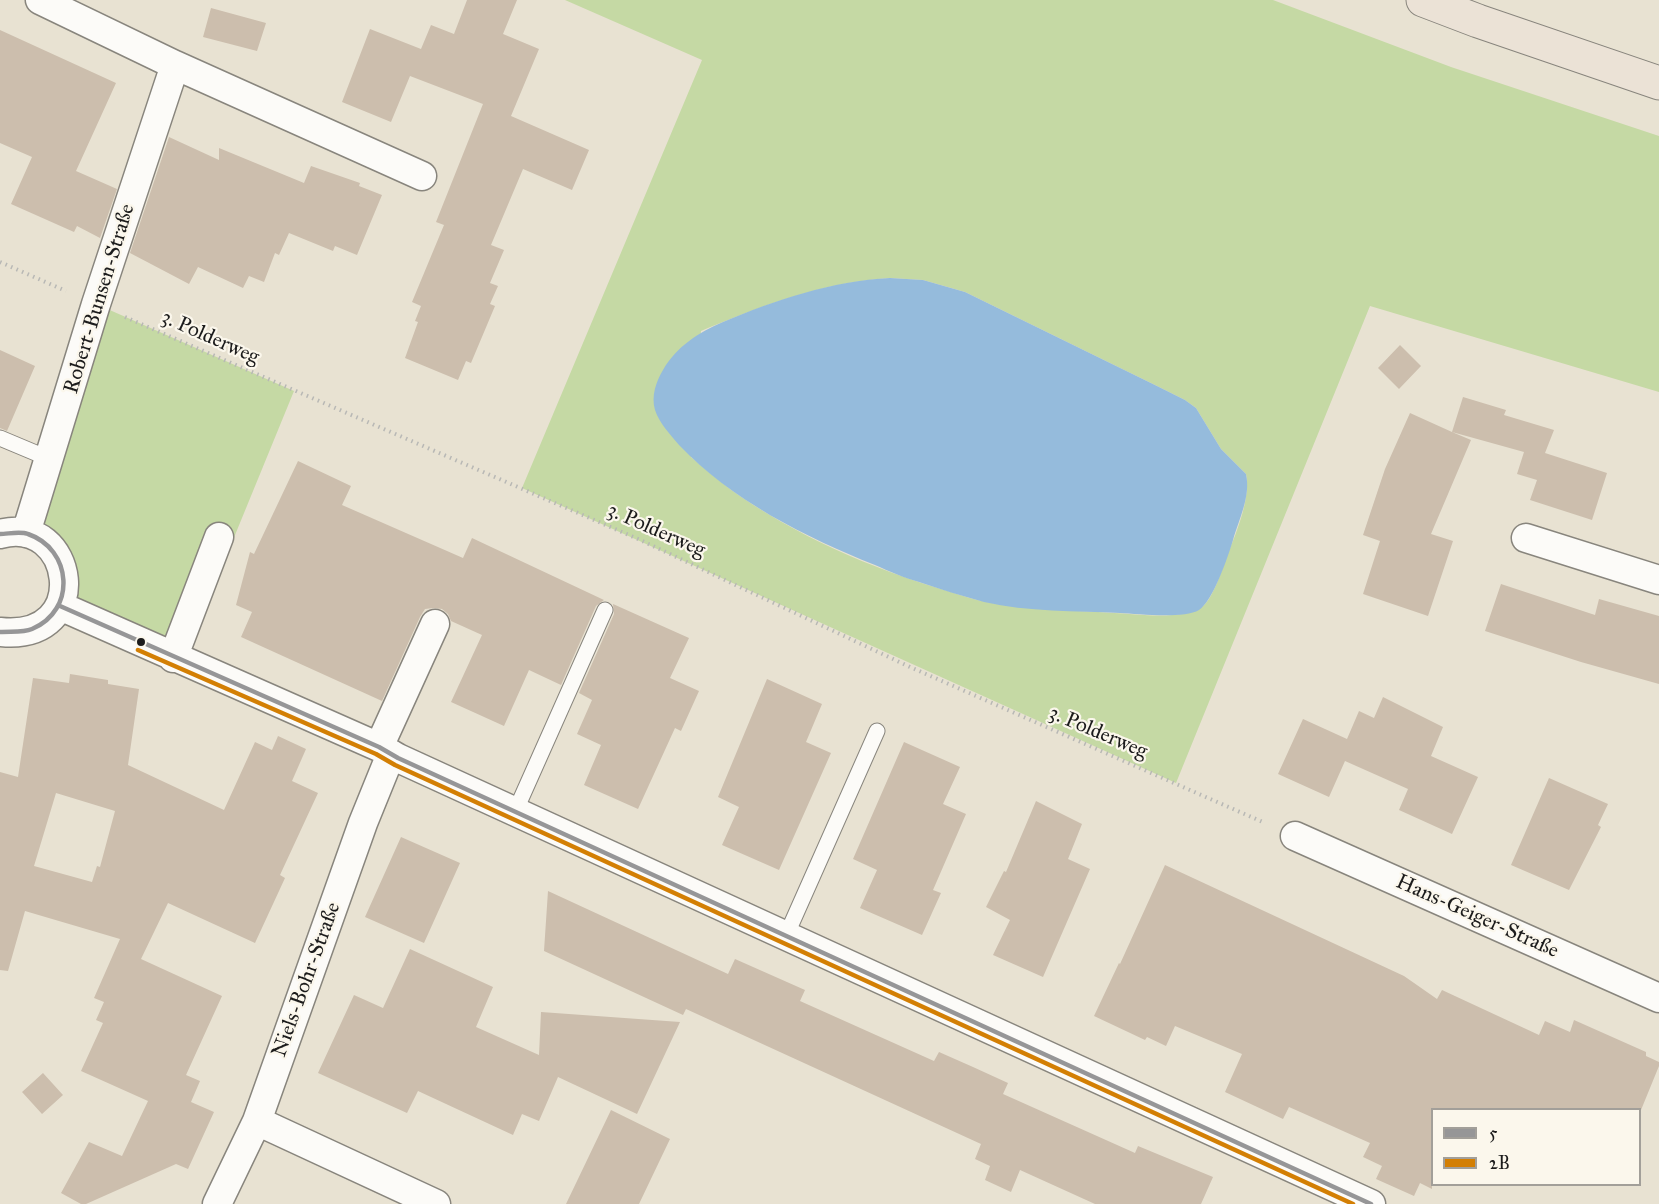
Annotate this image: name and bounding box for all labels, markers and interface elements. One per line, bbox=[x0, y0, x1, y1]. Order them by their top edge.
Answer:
street label: Robert-Bunsen-Straße bbox=[59, 201, 141, 397]
street label: 3. Polderweg bbox=[157, 305, 263, 371]
street label: 3. Polderweg bbox=[603, 498, 709, 564]
unlabelled marker bbox=[135, 636, 147, 648]
street label: 3. Polderweg bbox=[1045, 701, 1151, 765]
street label: Hans-Geiger-Straße bbox=[1392, 870, 1562, 964]
street label: Niels-Bohr-Straße bbox=[267, 899, 347, 1061]
legend bbox=[1431, 1108, 1641, 1186]
text: 5 bbox=[1489, 1122, 1497, 1144]
text: 2B bbox=[1489, 1152, 1510, 1174]

